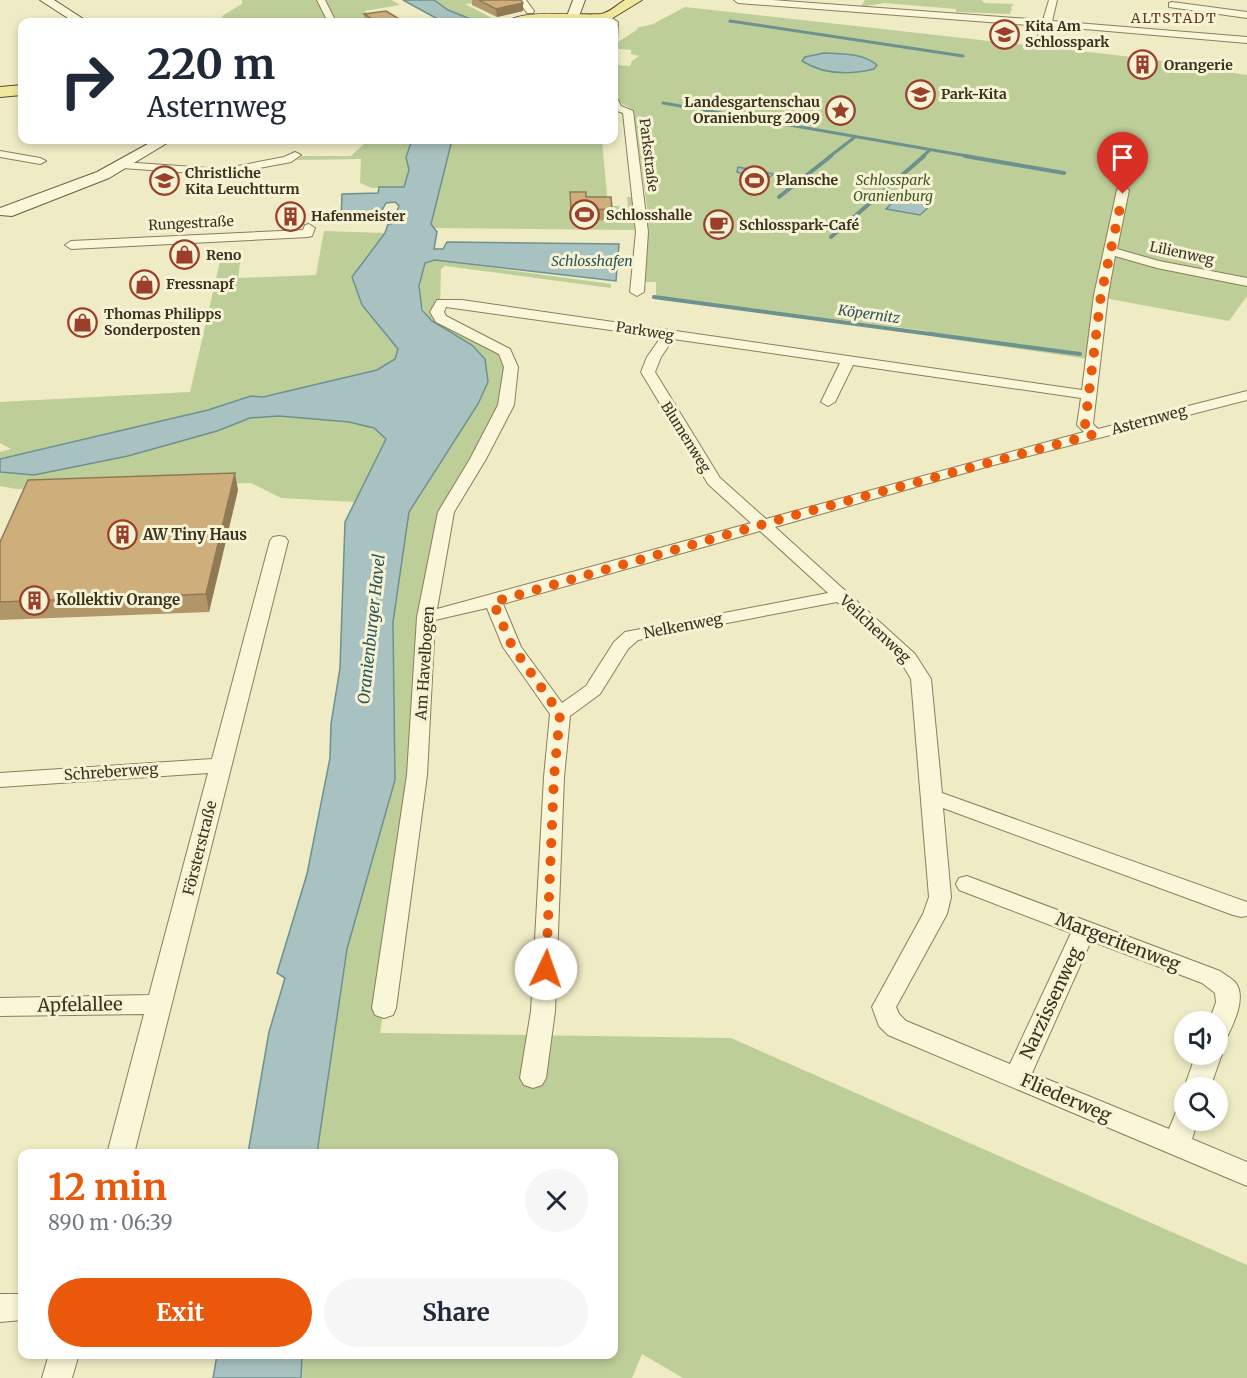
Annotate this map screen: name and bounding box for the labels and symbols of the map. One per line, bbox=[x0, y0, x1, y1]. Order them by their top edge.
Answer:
district label: ALTSTADT bbox=[1130, 9, 1217, 27]
place label: Kita Am Schlosspark bbox=[1025, 17, 1110, 51]
school or university icon: Kita Am Schlosspark bbox=[988, 18, 1020, 50]
building icon: Orangerie bbox=[1127, 49, 1159, 81]
place label: Orangerie bbox=[1164, 56, 1233, 74]
school or university icon: Park-Kita bbox=[904, 78, 936, 110]
place label: Park-Kita bbox=[941, 85, 1007, 103]
place label: Landesgartenschau Oranienburg 2009 bbox=[684, 93, 820, 127]
place icon: Landesgartenschau Oranienburg 2009 bbox=[825, 94, 857, 126]
street label: Parkstraße bbox=[636, 117, 662, 193]
pin bbox=[1097, 132, 1148, 194]
place label: Christliche Kita Leuchtturm bbox=[185, 164, 300, 198]
sports icon: Plansche bbox=[739, 164, 771, 196]
school or university icon: Christliche Kita Leuchtturm bbox=[148, 165, 180, 197]
place label: Plansche bbox=[776, 171, 839, 189]
park label: Schlosspark Oranienburg bbox=[853, 171, 933, 205]
sports icon: Schlosshalle bbox=[569, 199, 601, 231]
building icon: Hafenmeister bbox=[274, 200, 306, 232]
place label: Schlosshalle bbox=[606, 206, 692, 224]
place label: Hafenmeister bbox=[311, 207, 406, 225]
cafe icon: Schlosspark-Café bbox=[702, 209, 734, 241]
street label: Rungestraße bbox=[148, 212, 234, 234]
place label: Schlosspark-Café bbox=[739, 216, 859, 234]
street label: Lilienweg bbox=[1148, 237, 1217, 269]
shop icon: Reno bbox=[169, 239, 201, 271]
place label: Reno bbox=[206, 246, 241, 264]
water label: Schlosshafen bbox=[551, 252, 633, 270]
shop icon: Fressnapf bbox=[129, 268, 161, 300]
place label: Fressnapf bbox=[166, 275, 234, 293]
water label: Köpernitz bbox=[836, 301, 902, 327]
place label: Thomas Philipps Sonderposten bbox=[104, 305, 221, 339]
shop icon: Thomas Philipps Sonderposten bbox=[67, 306, 99, 338]
street label: Parkweg bbox=[615, 318, 676, 345]
street label: Blumenweg bbox=[657, 398, 715, 476]
street label: Asternweg bbox=[1108, 400, 1189, 439]
building icon: AW Tiny Haus bbox=[106, 519, 138, 551]
place label: AW Tiny Haus bbox=[142, 525, 247, 544]
water label: Oranienburger Havel bbox=[353, 553, 389, 705]
building icon: Kollektiv Orange bbox=[19, 584, 51, 616]
place label: Kollektiv Orange bbox=[56, 590, 180, 609]
street label: Veilchenweg bbox=[835, 590, 915, 667]
street label: Am Havelbogen bbox=[411, 605, 438, 722]
street label: Nelkenweg bbox=[642, 609, 724, 642]
street label: Schreberweg bbox=[63, 759, 159, 784]
street label: Försterstraße bbox=[179, 798, 221, 897]
street label: Margeritenweg bbox=[1052, 907, 1184, 976]
position arrow bbox=[514, 937, 578, 1001]
street label: Narzissenweg bbox=[1015, 943, 1087, 1063]
street label: Apfelallee bbox=[36, 992, 123, 1017]
street label: Fliederweg bbox=[1017, 1068, 1115, 1127]

